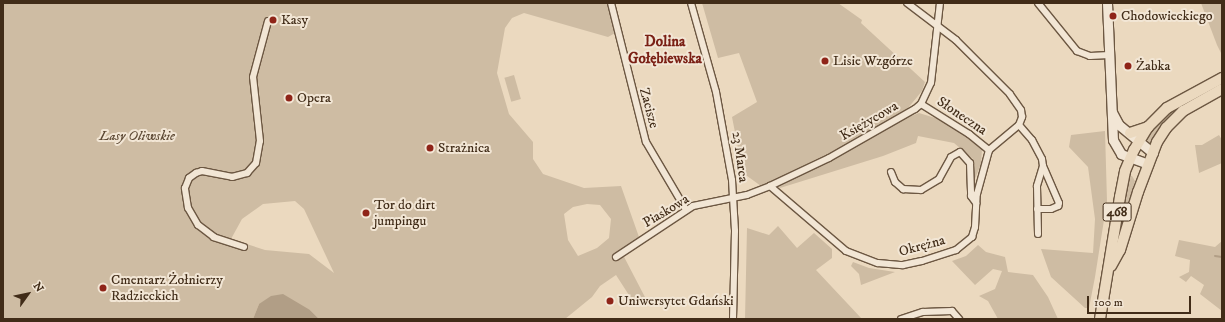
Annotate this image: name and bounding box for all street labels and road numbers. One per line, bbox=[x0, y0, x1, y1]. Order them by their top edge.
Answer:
street label: Zacisze bbox=[636, 86, 662, 130]
street label: Słoneczna bbox=[934, 93, 990, 139]
street label: Księżycowa bbox=[837, 98, 901, 144]
street label: 23 Marca bbox=[728, 131, 752, 183]
street label: Piaskowa bbox=[640, 191, 692, 231]
road number: 468 bbox=[1102, 201, 1132, 223]
street label: Okrężna bbox=[897, 232, 947, 260]

